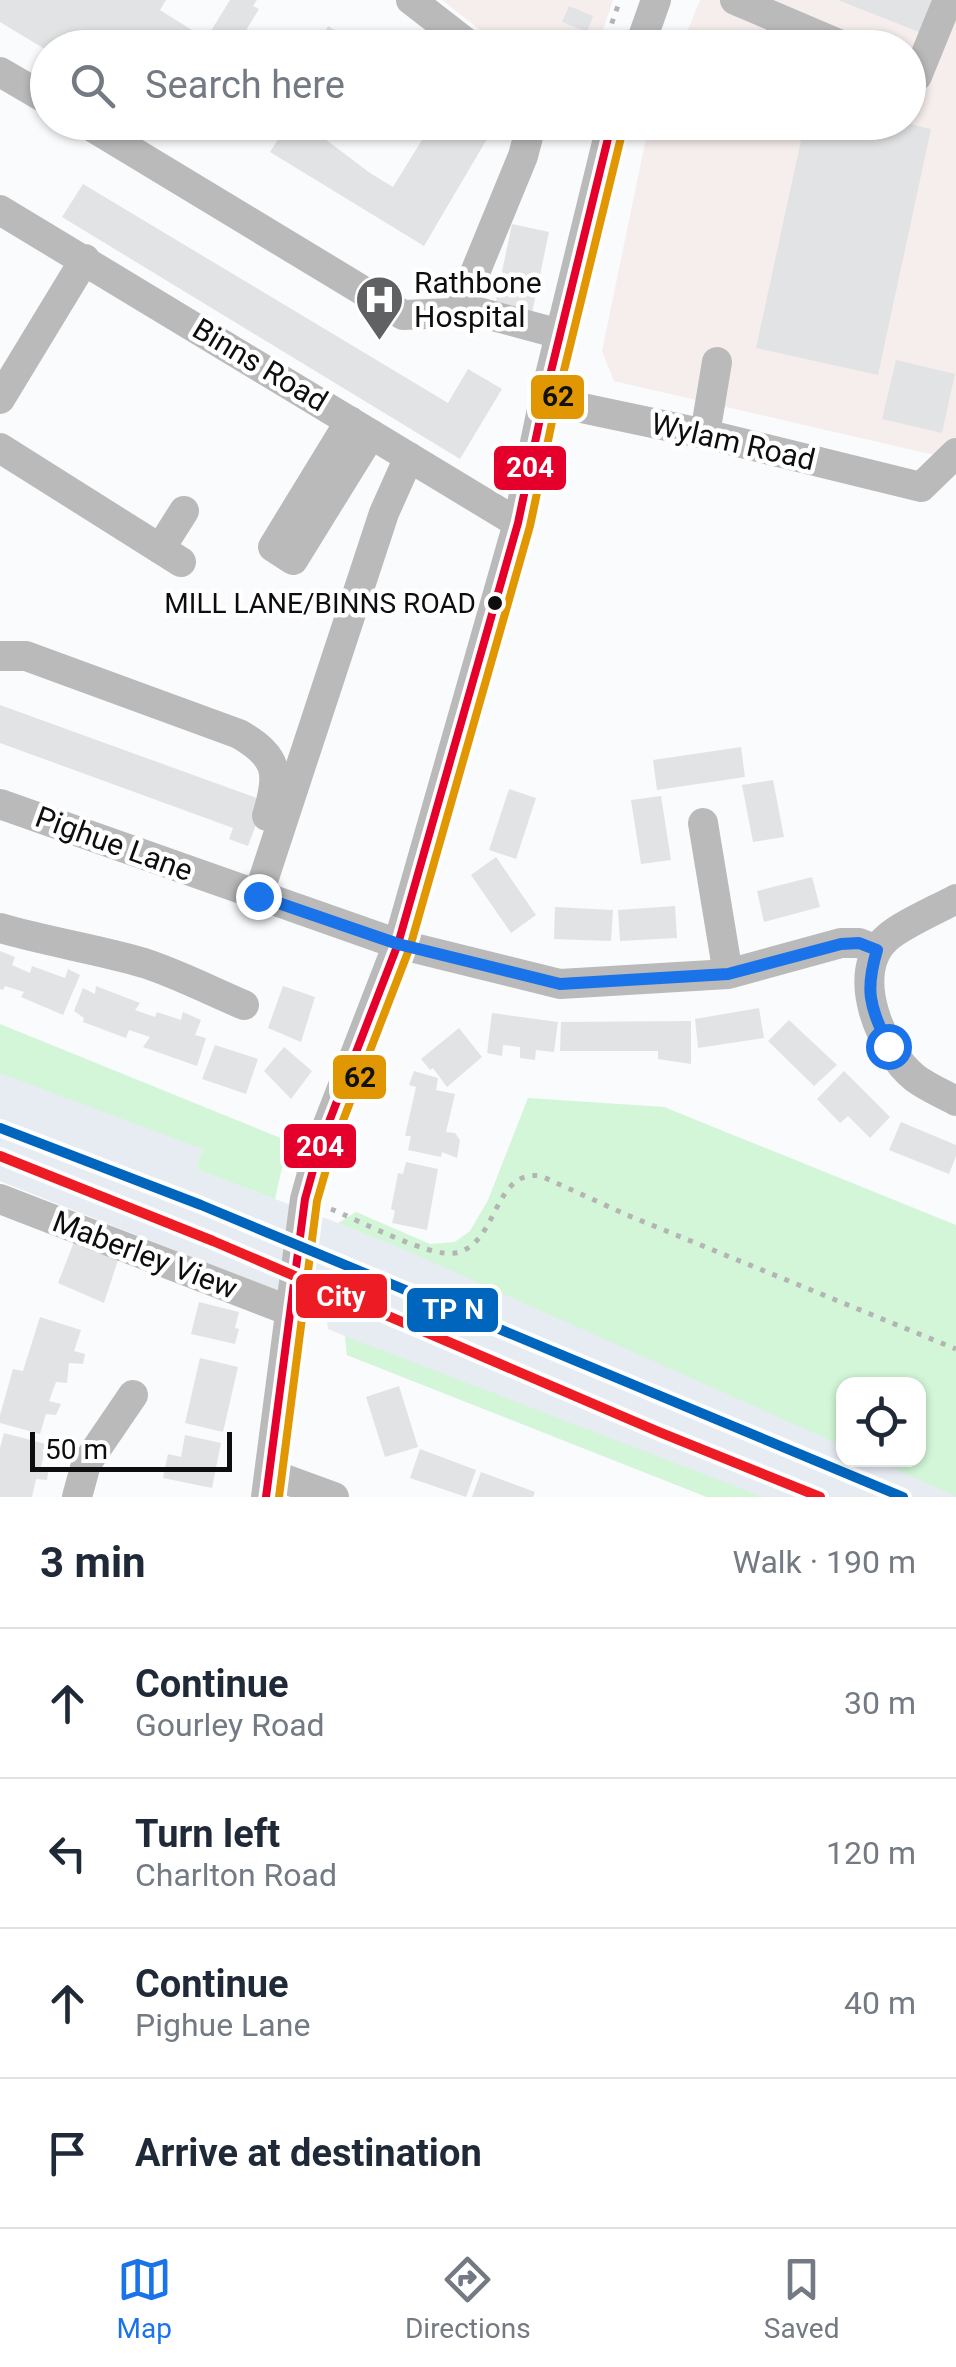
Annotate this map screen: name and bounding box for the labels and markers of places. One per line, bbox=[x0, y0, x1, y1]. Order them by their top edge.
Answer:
place label: Rathbone Hospital bbox=[414, 265, 542, 334]
hospital icon: Rathbone Hospital bbox=[353, 274, 405, 342]
place label: MILL LANE/BINNS ROAD bbox=[164, 587, 476, 620]
marker: MILL LANE/BINNS ROAD bbox=[485, 593, 505, 613]

